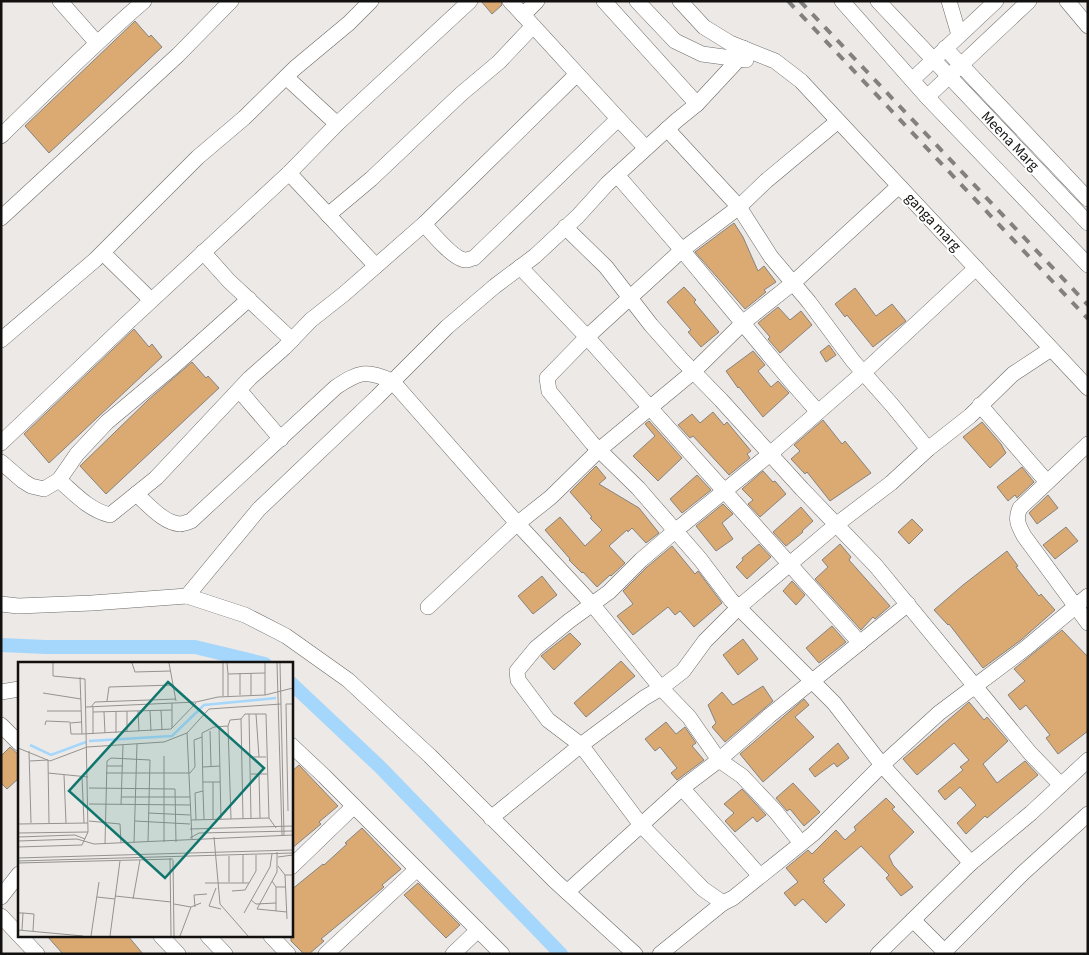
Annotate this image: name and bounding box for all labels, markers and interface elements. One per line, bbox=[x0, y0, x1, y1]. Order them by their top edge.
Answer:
street label: Meena Marg bbox=[976, 107, 1044, 176]
street label: ganga marg bbox=[900, 188, 966, 256]
inset map bbox=[18, 662, 292, 938]

